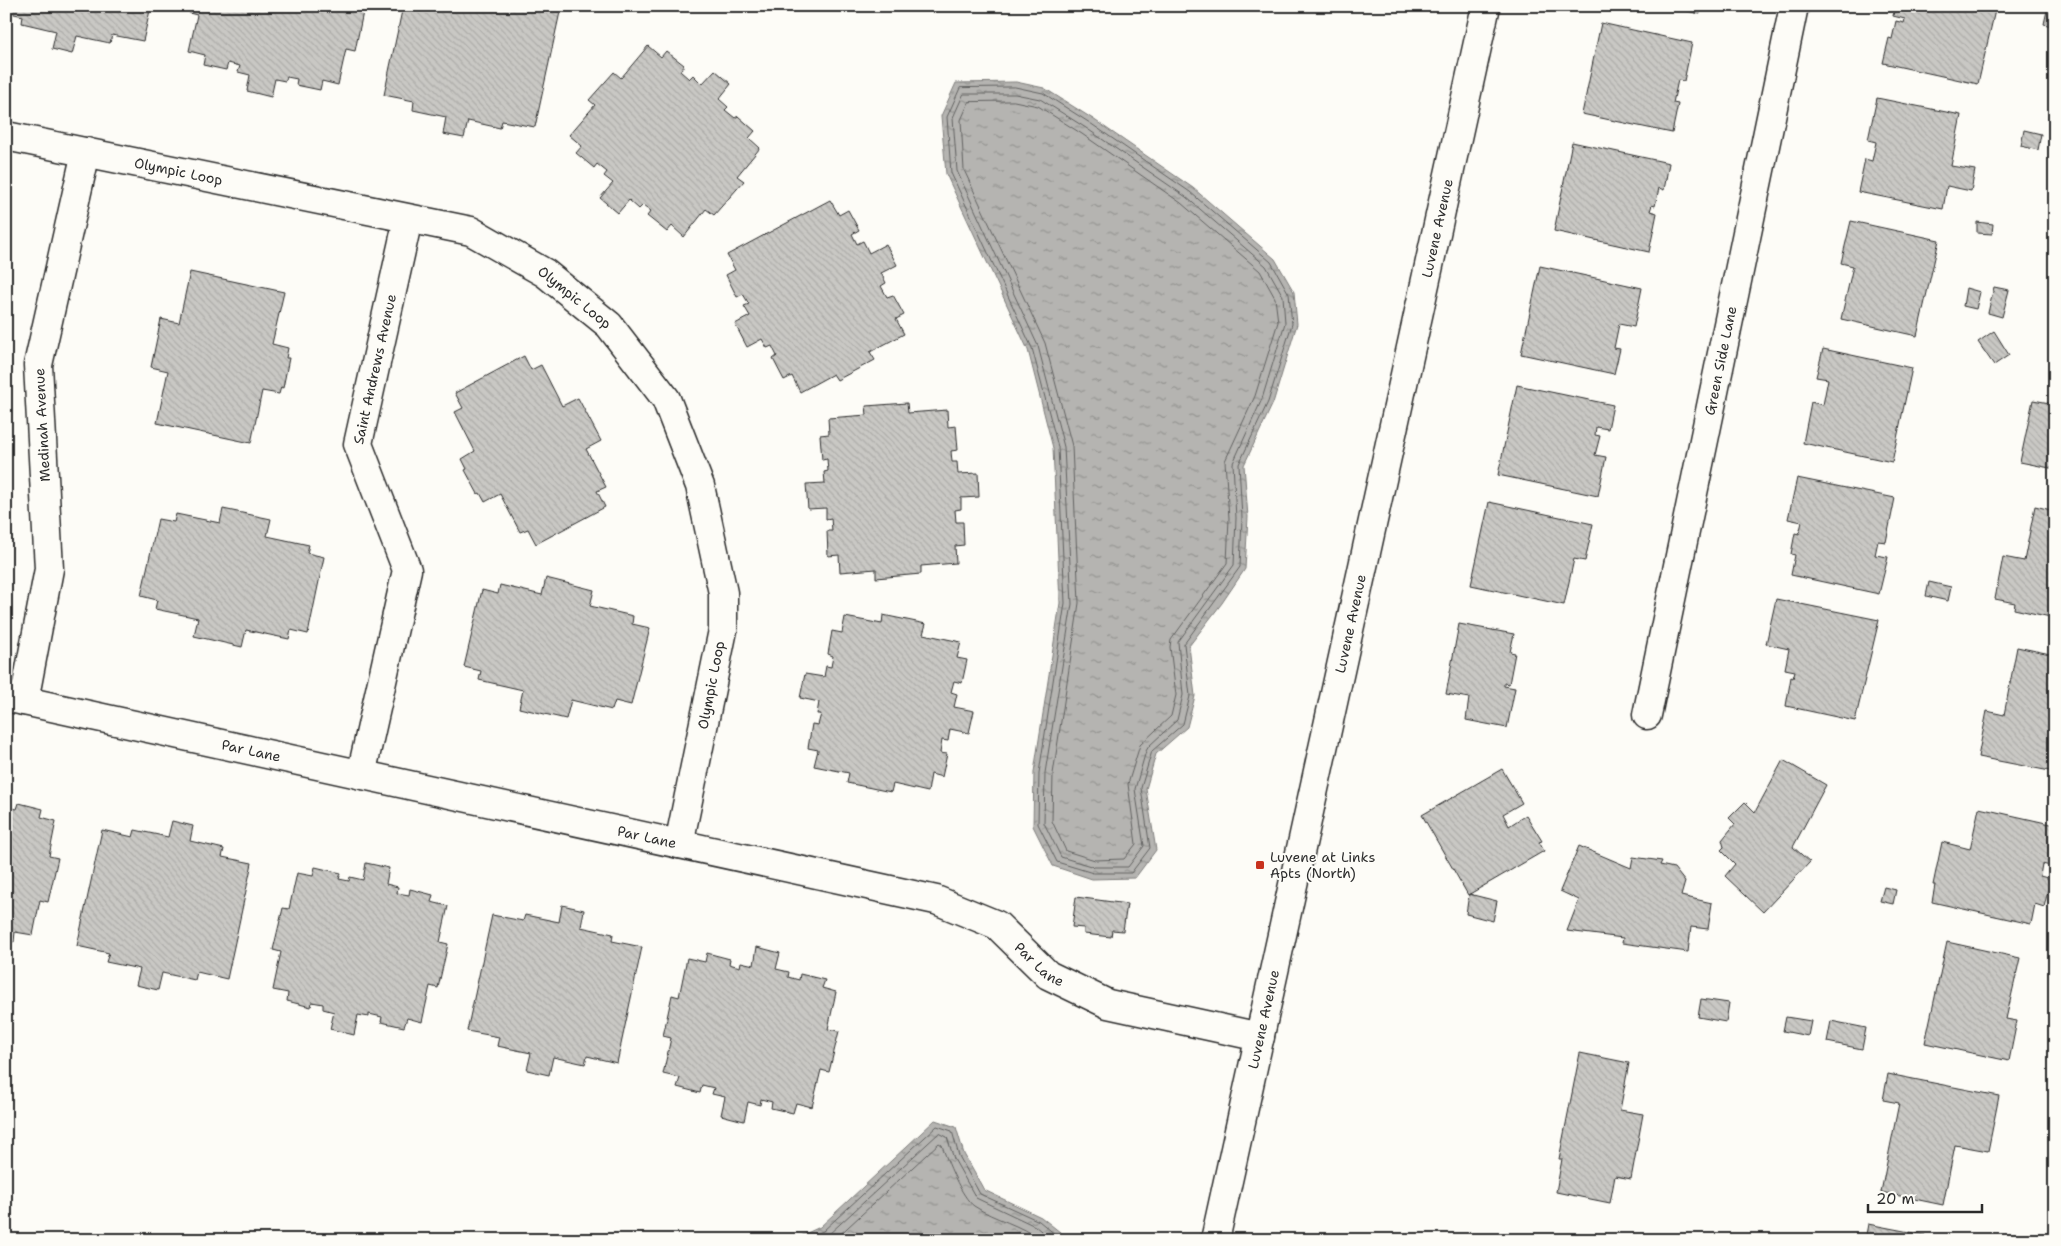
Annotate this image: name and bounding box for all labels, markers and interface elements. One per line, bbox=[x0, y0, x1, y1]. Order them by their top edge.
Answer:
street label: Olympic Loop bbox=[133, 153, 224, 189]
street label: Luvene Avenue bbox=[1418, 177, 1457, 279]
street label: Olympic Loop bbox=[535, 262, 615, 333]
street label: Saint Andrews Avenue bbox=[349, 292, 400, 446]
street label: Green Side Lane bbox=[1700, 304, 1741, 417]
street label: Medinah Avenue bbox=[30, 368, 54, 482]
street label: Luvene Avenue bbox=[1331, 572, 1370, 675]
street label: Olympic Loop bbox=[694, 639, 728, 731]
street label: Par Lane bbox=[220, 735, 283, 766]
street label: Par Lane bbox=[616, 822, 678, 852]
place label: Luvene at Links Apts (North) bbox=[1270, 848, 1375, 882]
marker: Luvene at Links Apts (North) bbox=[1254, 859, 1266, 871]
street label: Par Lane bbox=[1011, 938, 1067, 990]
street label: Luvene Avenue bbox=[1244, 968, 1283, 1070]
scale bar bbox=[1868, 1181, 1982, 1213]
text: 20 m bbox=[1876, 1189, 1915, 1209]

